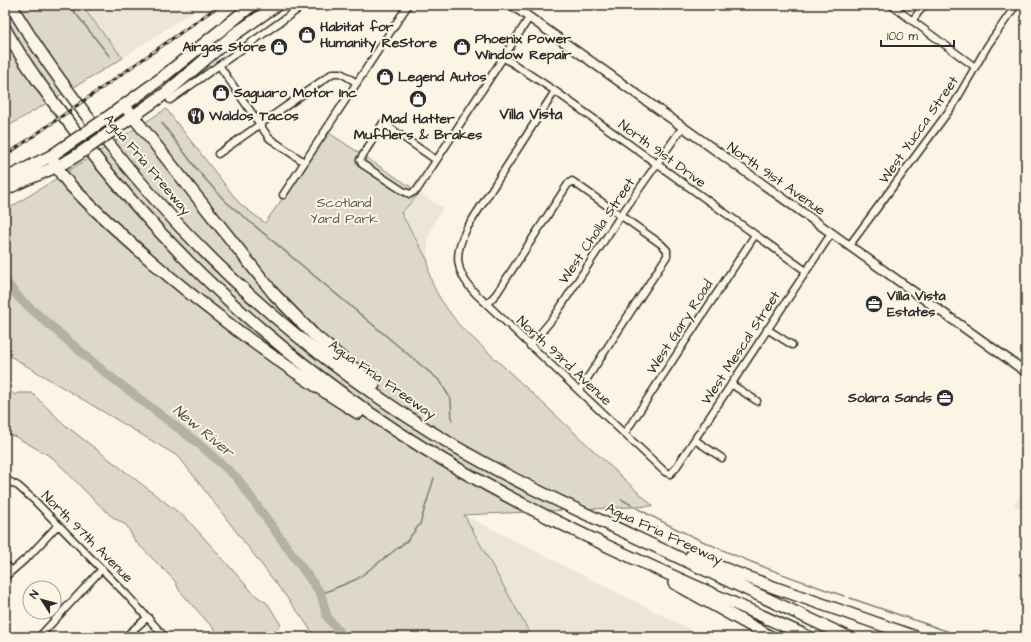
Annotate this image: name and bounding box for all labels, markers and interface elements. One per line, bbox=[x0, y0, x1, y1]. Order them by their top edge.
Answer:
place label: Habitat for Humanity ReStore bbox=[320, 17, 437, 53]
scale bar bbox=[881, 22, 954, 48]
shop icon: Habitat for Humanity ReStore bbox=[297, 25, 317, 45]
text: 100 m bbox=[887, 28, 918, 45]
place label: Phoenix Power Window Repair bbox=[474, 29, 572, 65]
place label: Airgas Store bbox=[182, 37, 266, 58]
shop icon: Airgas Store bbox=[269, 37, 289, 57]
shop icon: Phoenix Power Window Repair bbox=[452, 37, 472, 57]
shop icon: Legend Autos bbox=[375, 67, 395, 87]
place label: Legend Autos bbox=[398, 67, 486, 88]
street label: West Yucca Street bbox=[874, 72, 964, 188]
shop icon: Saguaro Motor Inc bbox=[211, 83, 231, 103]
place label: Saguaro Motor Inc bbox=[233, 83, 357, 104]
shop icon: Mad Hatter Mufflers & Brakes bbox=[408, 89, 428, 109]
district label: Villa Vista bbox=[499, 104, 563, 125]
restaurant icon: Waldos Tacos bbox=[186, 106, 206, 126]
place label: Waldos Tacos bbox=[208, 106, 299, 126]
place label: Mad Hatter Mufflers & Brakes bbox=[354, 109, 482, 145]
street label: Agua Fria Freeway bbox=[99, 110, 196, 220]
street label: North 91st Drive bbox=[614, 115, 710, 193]
street label: North 91st Avenue bbox=[723, 138, 830, 221]
street label: West Cholla Street bbox=[554, 174, 640, 288]
park label: Scotland Yard Park bbox=[310, 193, 378, 229]
street label: West Gary Road bbox=[642, 276, 718, 378]
place label: Villa Vista Estates bbox=[886, 286, 947, 322]
street label: West Mescal Street bbox=[697, 287, 786, 409]
office icon: Villa Vista Estates bbox=[864, 294, 884, 314]
street label: North 93rd Avenue bbox=[512, 312, 616, 411]
street label: Agua Fria Freeway bbox=[324, 335, 440, 425]
place label: Solara Sands bbox=[847, 388, 932, 408]
office icon: Solara Sands bbox=[935, 388, 955, 408]
water label: New River bbox=[168, 400, 239, 463]
street label: North 97th Avenue bbox=[36, 486, 138, 588]
street label: Agua Fria Freeway bbox=[602, 498, 726, 570]
north arrow bbox=[22, 580, 62, 620]
text: N bbox=[26, 587, 42, 602]

